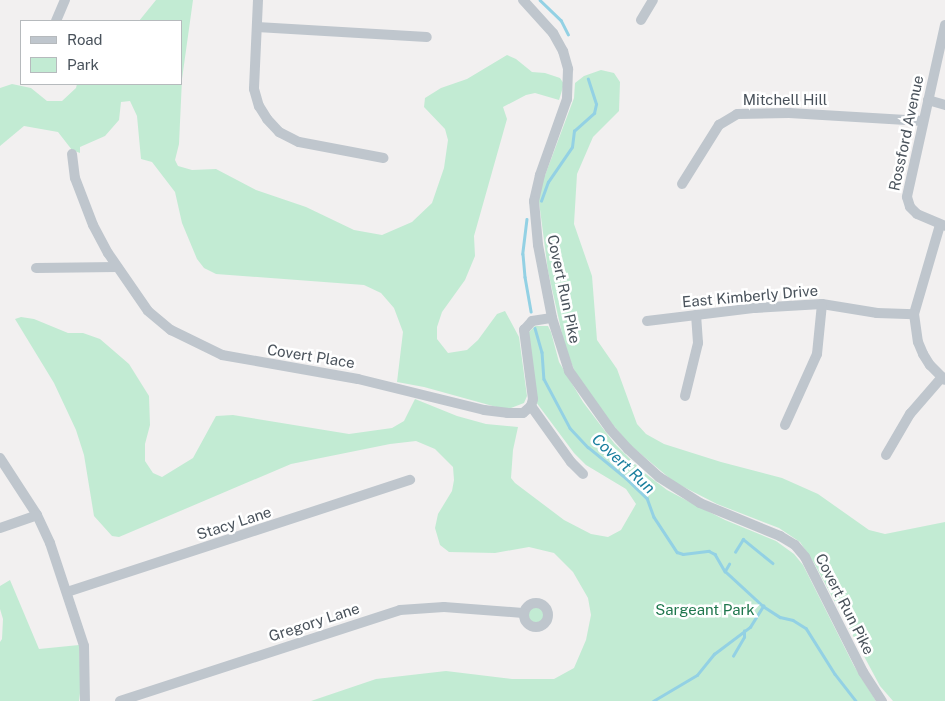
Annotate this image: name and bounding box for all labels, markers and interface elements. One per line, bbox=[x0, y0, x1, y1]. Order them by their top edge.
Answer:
legend bbox=[20, 20, 182, 85]
text: Road bbox=[67, 31, 103, 48]
text: Park bbox=[67, 56, 99, 73]
street label: Rossford Avenue bbox=[885, 74, 927, 192]
street label: Mitchell Hill bbox=[743, 91, 827, 109]
street label: Covert Run Pike bbox=[544, 233, 584, 345]
street label: East Kimberly Drive bbox=[681, 281, 819, 311]
street label: Covert Place bbox=[266, 340, 356, 372]
water label: Covert Run bbox=[587, 430, 659, 498]
street label: Stacy Lane bbox=[194, 502, 274, 544]
street label: Covert Run Pike bbox=[812, 551, 878, 657]
street label: Gregory Lane bbox=[266, 599, 362, 645]
park label: Sargeant Park bbox=[655, 601, 755, 619]

